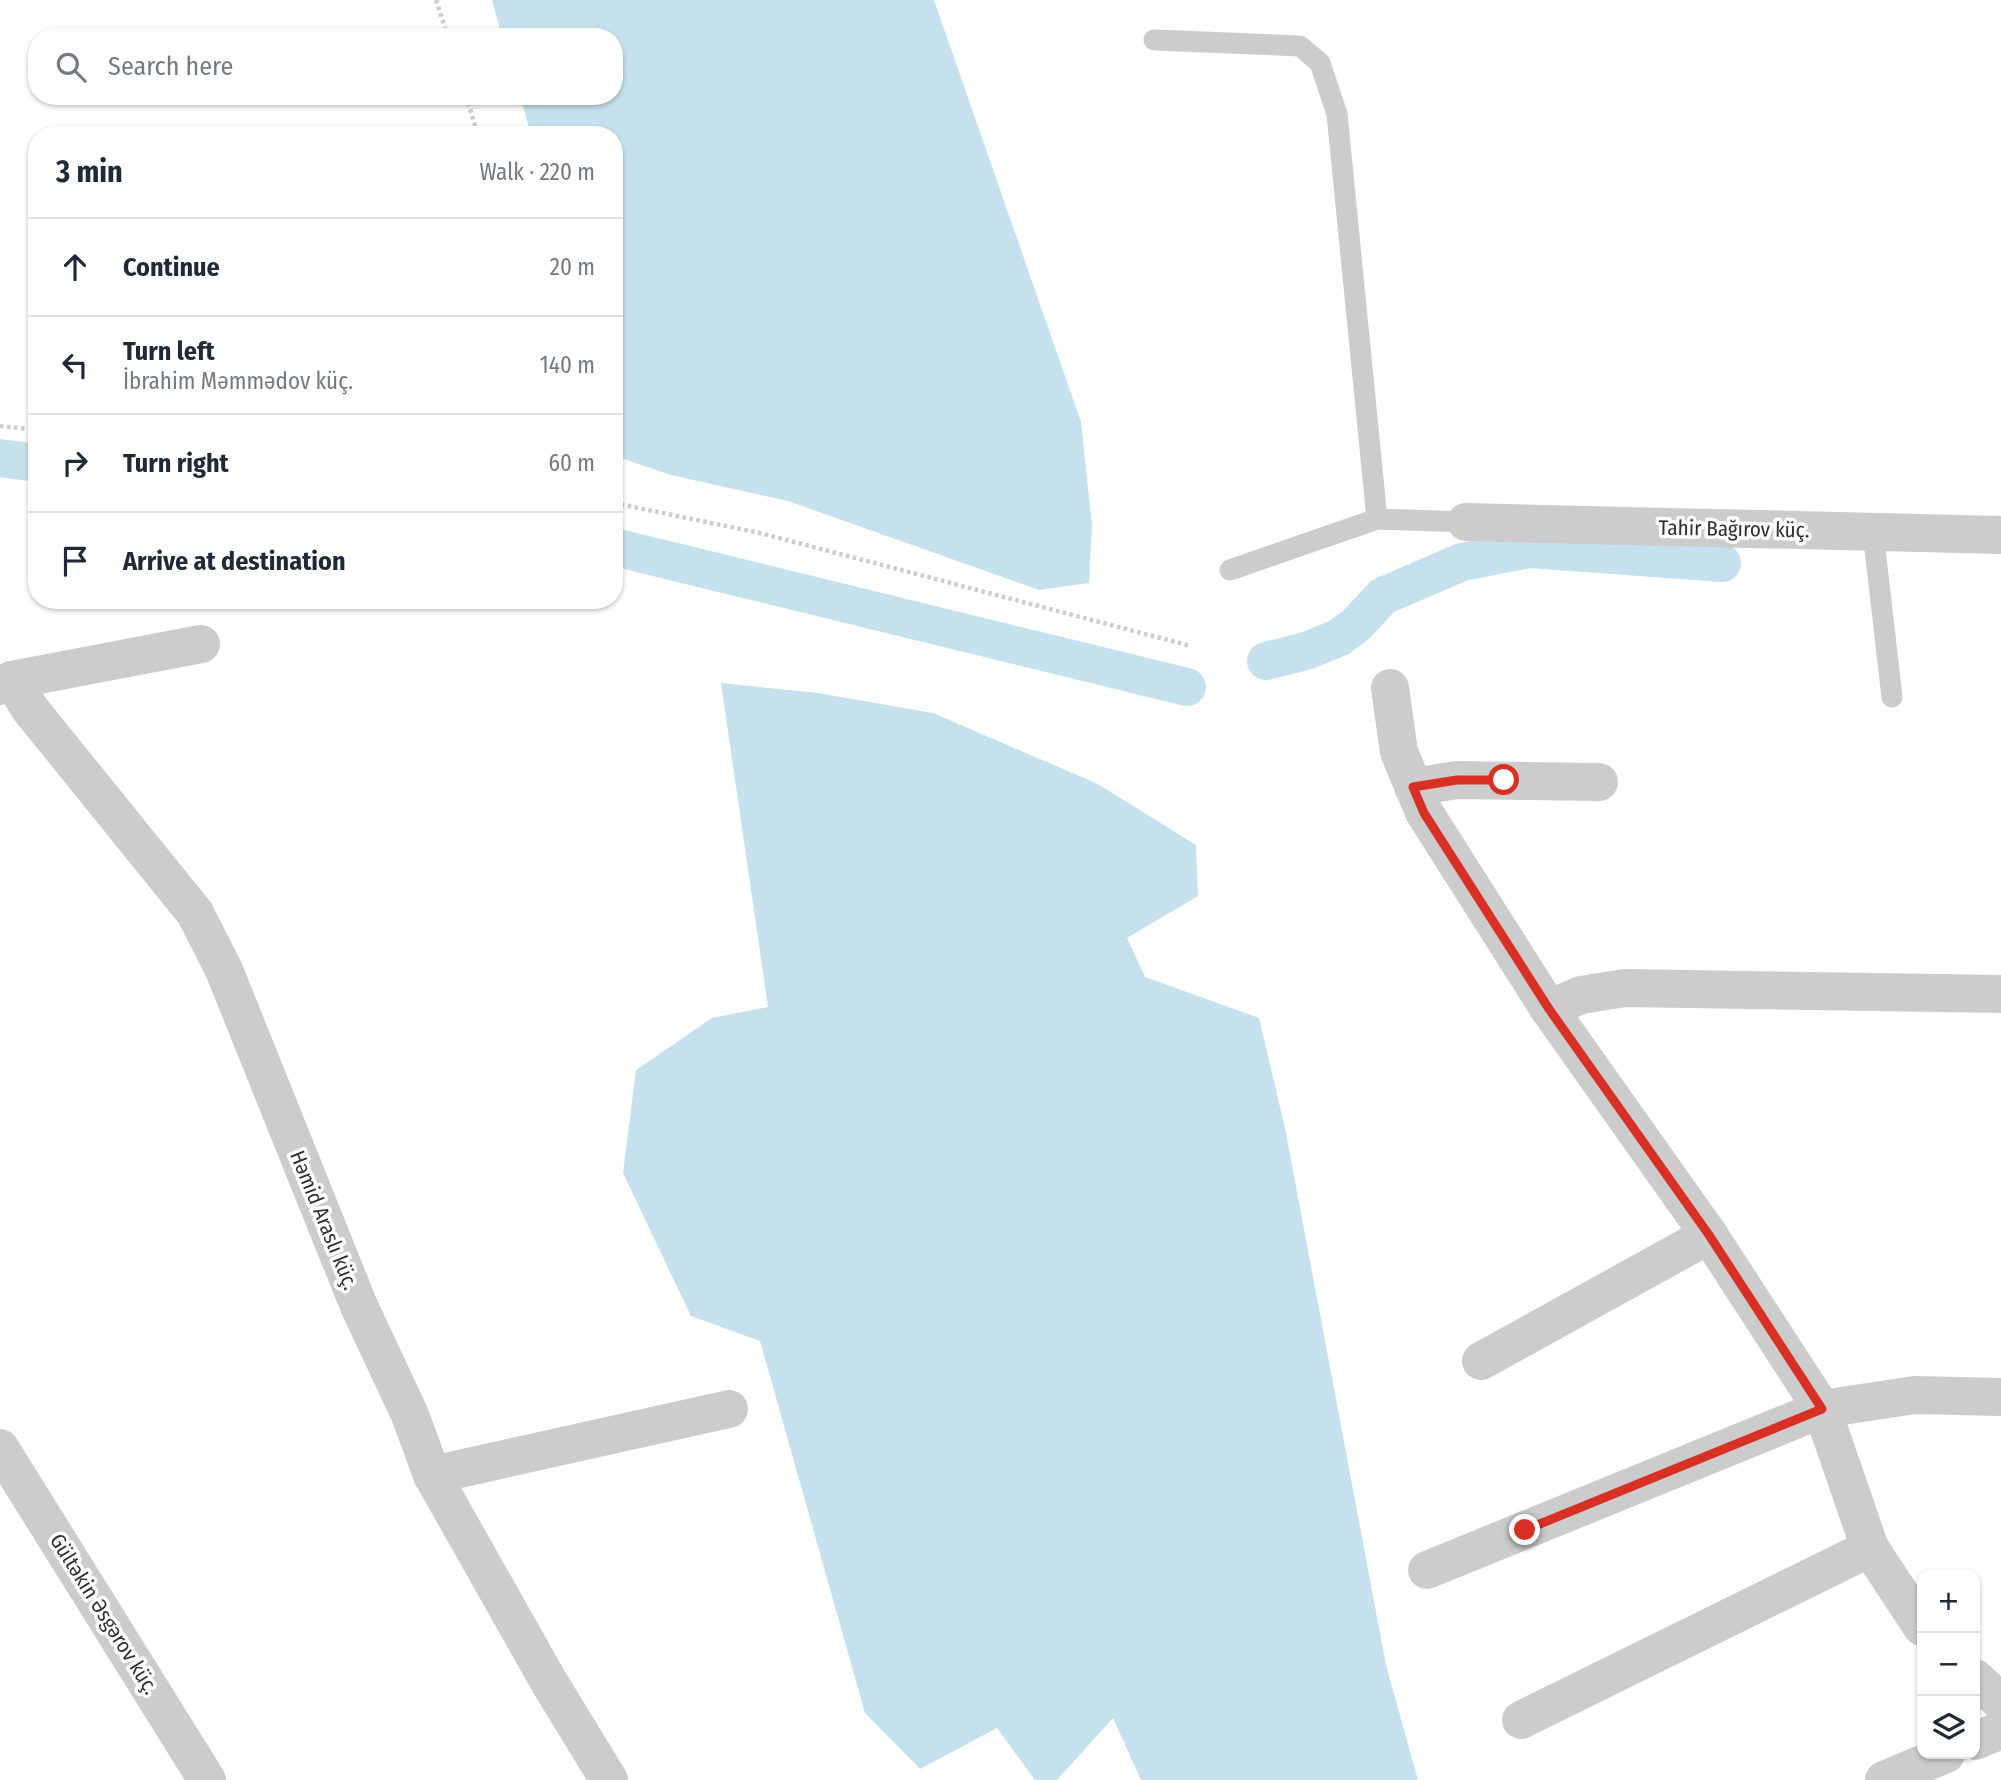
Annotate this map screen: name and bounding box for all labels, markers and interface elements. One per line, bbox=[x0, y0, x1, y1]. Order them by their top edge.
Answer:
search box bbox=[28, 28, 623, 105]
icon: search bbox=[52, 48, 90, 86]
text: Search here bbox=[108, 51, 233, 82]
text: 3 min bbox=[56, 154, 123, 190]
text: Walk · 220 m bbox=[480, 158, 595, 186]
icon: ahead bbox=[56, 248, 94, 286]
text: Continue bbox=[123, 252, 220, 283]
text: 20 m bbox=[550, 253, 595, 281]
text: Turn left bbox=[123, 336, 215, 367]
icon: left bbox=[56, 346, 94, 384]
text: 140 m bbox=[540, 351, 595, 379]
text: İbrahim Məmmədov küç. bbox=[123, 367, 353, 395]
icon: right bbox=[56, 444, 94, 482]
text: Turn right bbox=[123, 448, 229, 479]
text: 60 m bbox=[549, 449, 595, 477]
street label: Tahir Bağırov küç. bbox=[1658, 515, 1810, 543]
icon: arrive bbox=[56, 542, 94, 580]
text: Arrive at destination bbox=[123, 546, 346, 577]
route start bbox=[1488, 764, 1519, 795]
street label: Həmid Araslı küç. bbox=[284, 1147, 364, 1293]
route end bbox=[1509, 1514, 1540, 1545]
street label: Gültəkin Əsgərov küç. bbox=[44, 1529, 164, 1699]
map controls bbox=[1917, 1570, 1980, 1759]
button: + bbox=[1917, 1570, 1980, 1633]
button: − bbox=[1917, 1633, 1980, 1696]
button: layers bbox=[1917, 1696, 1980, 1759]

